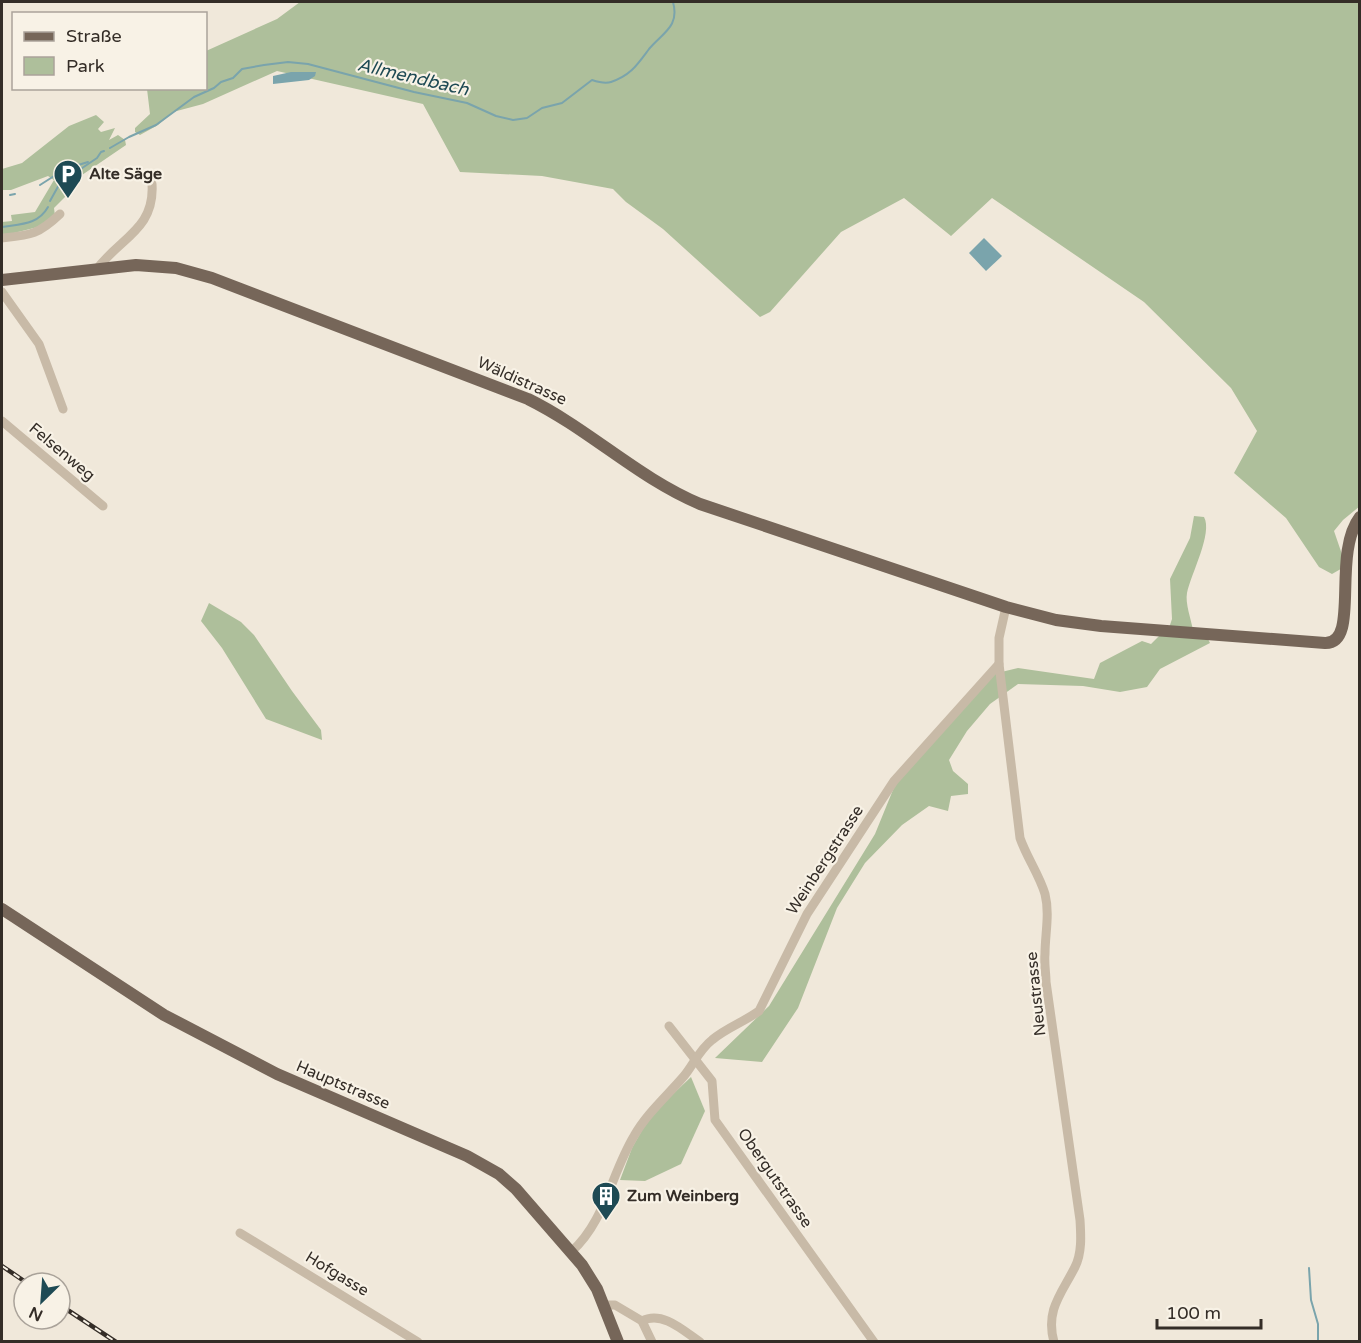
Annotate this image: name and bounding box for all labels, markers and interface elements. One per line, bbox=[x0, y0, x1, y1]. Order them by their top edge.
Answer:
legend bbox=[12, 12, 207, 90]
text: Straße bbox=[66, 25, 122, 47]
water label: Allmendbach bbox=[355, 54, 472, 101]
text: Park bbox=[66, 55, 105, 77]
parking icon: Alte Säge bbox=[52, 158, 84, 200]
place label: Alte Säge bbox=[89, 164, 162, 184]
street label: Wäldistrasse bbox=[474, 352, 570, 410]
street label: Felsenweg bbox=[25, 419, 99, 485]
street label: Weinbergstrasse bbox=[782, 801, 868, 919]
street label: Neustrasse bbox=[1022, 951, 1050, 1037]
street label: Hauptstrasse bbox=[293, 1056, 393, 1114]
street label: Obergutstrasse bbox=[733, 1124, 817, 1232]
building icon: Zum Weinberg bbox=[590, 1180, 622, 1222]
place label: Zum Weinberg bbox=[627, 1186, 739, 1206]
street label: Hofgasse bbox=[302, 1247, 372, 1301]
north arrow bbox=[12, 1271, 72, 1331]
scale bar bbox=[1157, 1292, 1260, 1330]
text: N bbox=[26, 1302, 46, 1325]
text: 100 m bbox=[1166, 1302, 1221, 1324]

